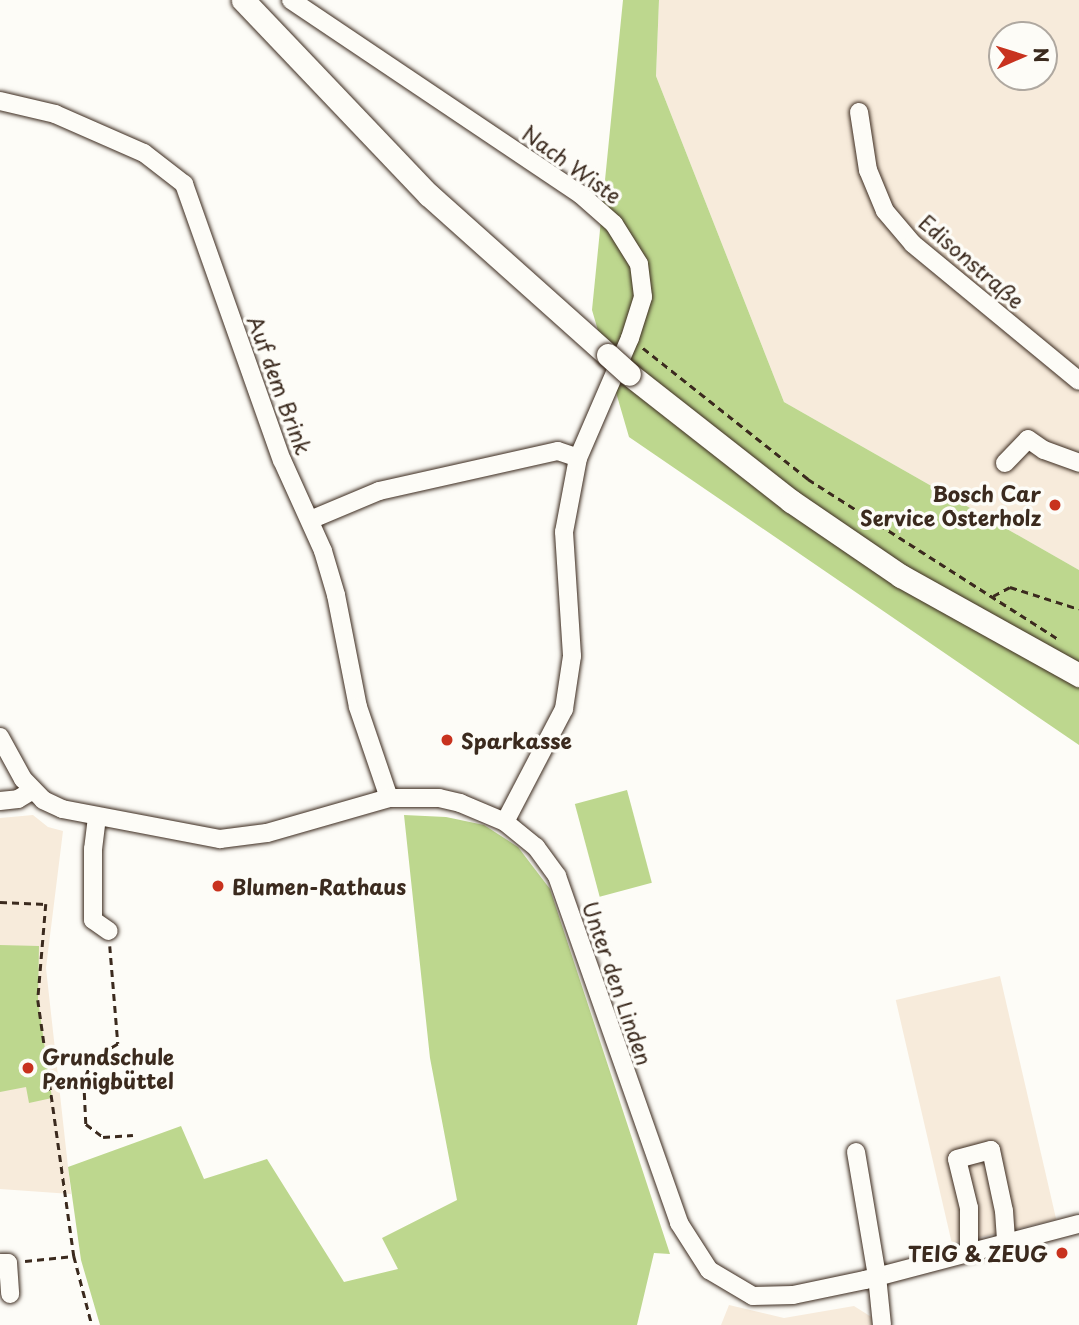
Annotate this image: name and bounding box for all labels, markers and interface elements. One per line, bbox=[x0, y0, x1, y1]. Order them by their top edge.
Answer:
north arrow bbox=[988, 21, 1058, 91]
text: N bbox=[1028, 47, 1056, 63]
street label: Nach Wiste bbox=[517, 119, 627, 209]
street label: Edisonstraße bbox=[915, 209, 1029, 313]
street label: Auf dem Brink bbox=[243, 311, 317, 459]
place label: Bosch Car Service Osterholz bbox=[859, 480, 1041, 530]
marker: Bosch Car Service Osterholz bbox=[1047, 497, 1063, 513]
place label: Sparkasse bbox=[461, 727, 572, 753]
marker: Sparkasse bbox=[439, 732, 455, 748]
place label: Blumen-Rathaus bbox=[232, 873, 406, 899]
marker: Blumen-Rathaus bbox=[210, 878, 226, 894]
street label: Unter den Linden bbox=[578, 897, 658, 1069]
place label: Grundschule Pennigbüttel bbox=[42, 1043, 174, 1093]
marker: Grundschule Pennigbüttel bbox=[20, 1060, 36, 1076]
place label: TEIG & ZEUG bbox=[907, 1240, 1048, 1266]
marker: TEIG & ZEUG bbox=[1054, 1245, 1070, 1261]

